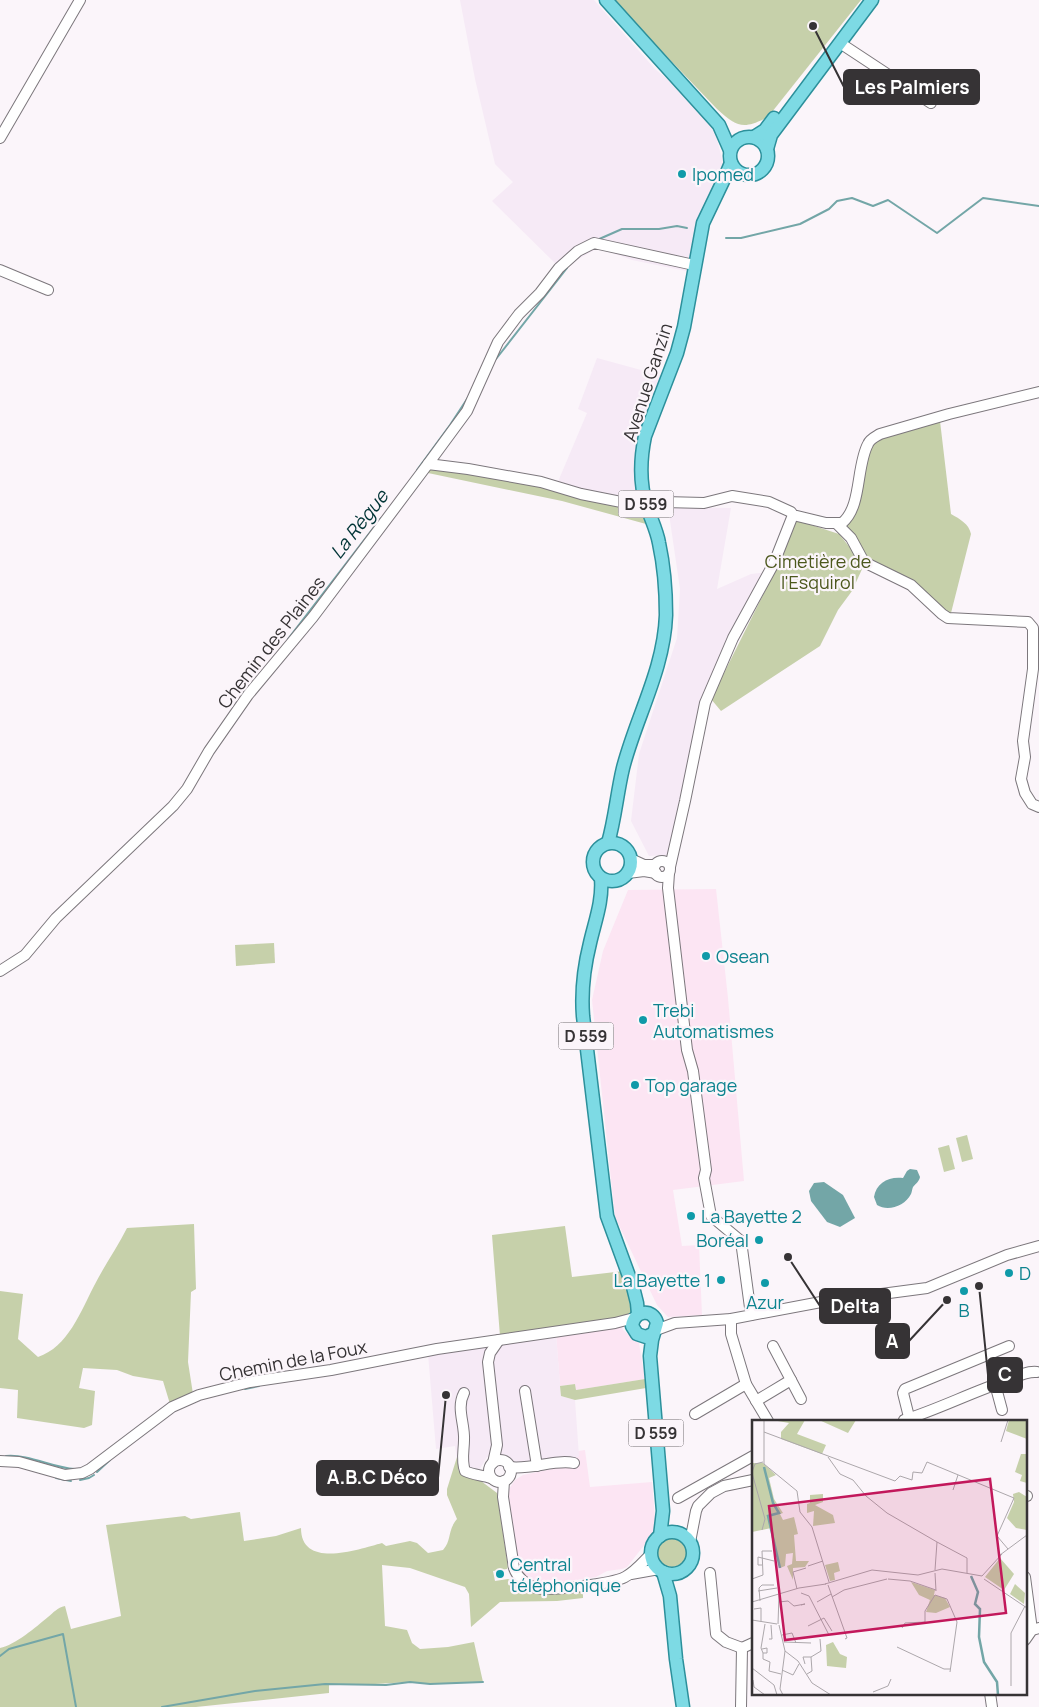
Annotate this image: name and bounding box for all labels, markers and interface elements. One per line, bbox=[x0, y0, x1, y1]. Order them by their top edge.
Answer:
callout: Les Palmiers bbox=[844, 70, 979, 104]
text: Les Palmiers bbox=[854, 74, 970, 100]
place label: Ipomed bbox=[692, 162, 754, 186]
marker: Ipomed bbox=[676, 168, 688, 180]
street label: Avenue Ganzin bbox=[617, 320, 677, 444]
water label: La Règue bbox=[324, 483, 395, 564]
road number: D 559 bbox=[618, 490, 674, 518]
park label: Cimetière de l'Esquirol bbox=[765, 549, 871, 594]
street label: Chemin des Plaines bbox=[212, 571, 330, 713]
place label: Osean bbox=[716, 944, 770, 968]
marker: Osean bbox=[700, 950, 712, 962]
place label: Trebi Automatismes bbox=[653, 998, 774, 1043]
marker: Trebi Automatismes bbox=[637, 1014, 649, 1026]
road number: D 559 bbox=[558, 1022, 614, 1050]
place label: Top garage bbox=[645, 1073, 737, 1097]
marker: Top garage bbox=[629, 1079, 641, 1091]
place label: La Bayette 2 bbox=[701, 1204, 802, 1228]
marker: La Bayette 2 bbox=[685, 1210, 697, 1222]
place label: Boréal bbox=[696, 1228, 749, 1252]
marker: Boréal bbox=[753, 1234, 765, 1246]
place label: D bbox=[1019, 1261, 1031, 1285]
marker: D bbox=[1003, 1267, 1015, 1279]
place label: La Bayette 1 bbox=[614, 1268, 711, 1292]
marker: La Bayette 1 bbox=[715, 1274, 727, 1286]
marker: Azur bbox=[759, 1277, 771, 1289]
marker: B bbox=[958, 1285, 970, 1297]
callout: Delta bbox=[820, 1289, 890, 1323]
place label: Azur bbox=[746, 1290, 785, 1314]
text: Delta bbox=[830, 1293, 880, 1319]
place label: B bbox=[958, 1298, 970, 1322]
callout: A bbox=[876, 1324, 909, 1358]
text: A bbox=[886, 1328, 899, 1354]
street label: Chemin de la Foux bbox=[217, 1334, 369, 1386]
callout: C bbox=[988, 1358, 1022, 1392]
text: C bbox=[998, 1361, 1012, 1387]
road number: D 559 bbox=[628, 1420, 684, 1446]
inset map bbox=[752, 1420, 1026, 1694]
callout: A.B.C Déco bbox=[317, 1461, 438, 1495]
text: A.B.C Déco bbox=[327, 1464, 427, 1490]
place label: Central téléphonique bbox=[510, 1552, 621, 1597]
marker: Central téléphonique bbox=[494, 1568, 506, 1580]

